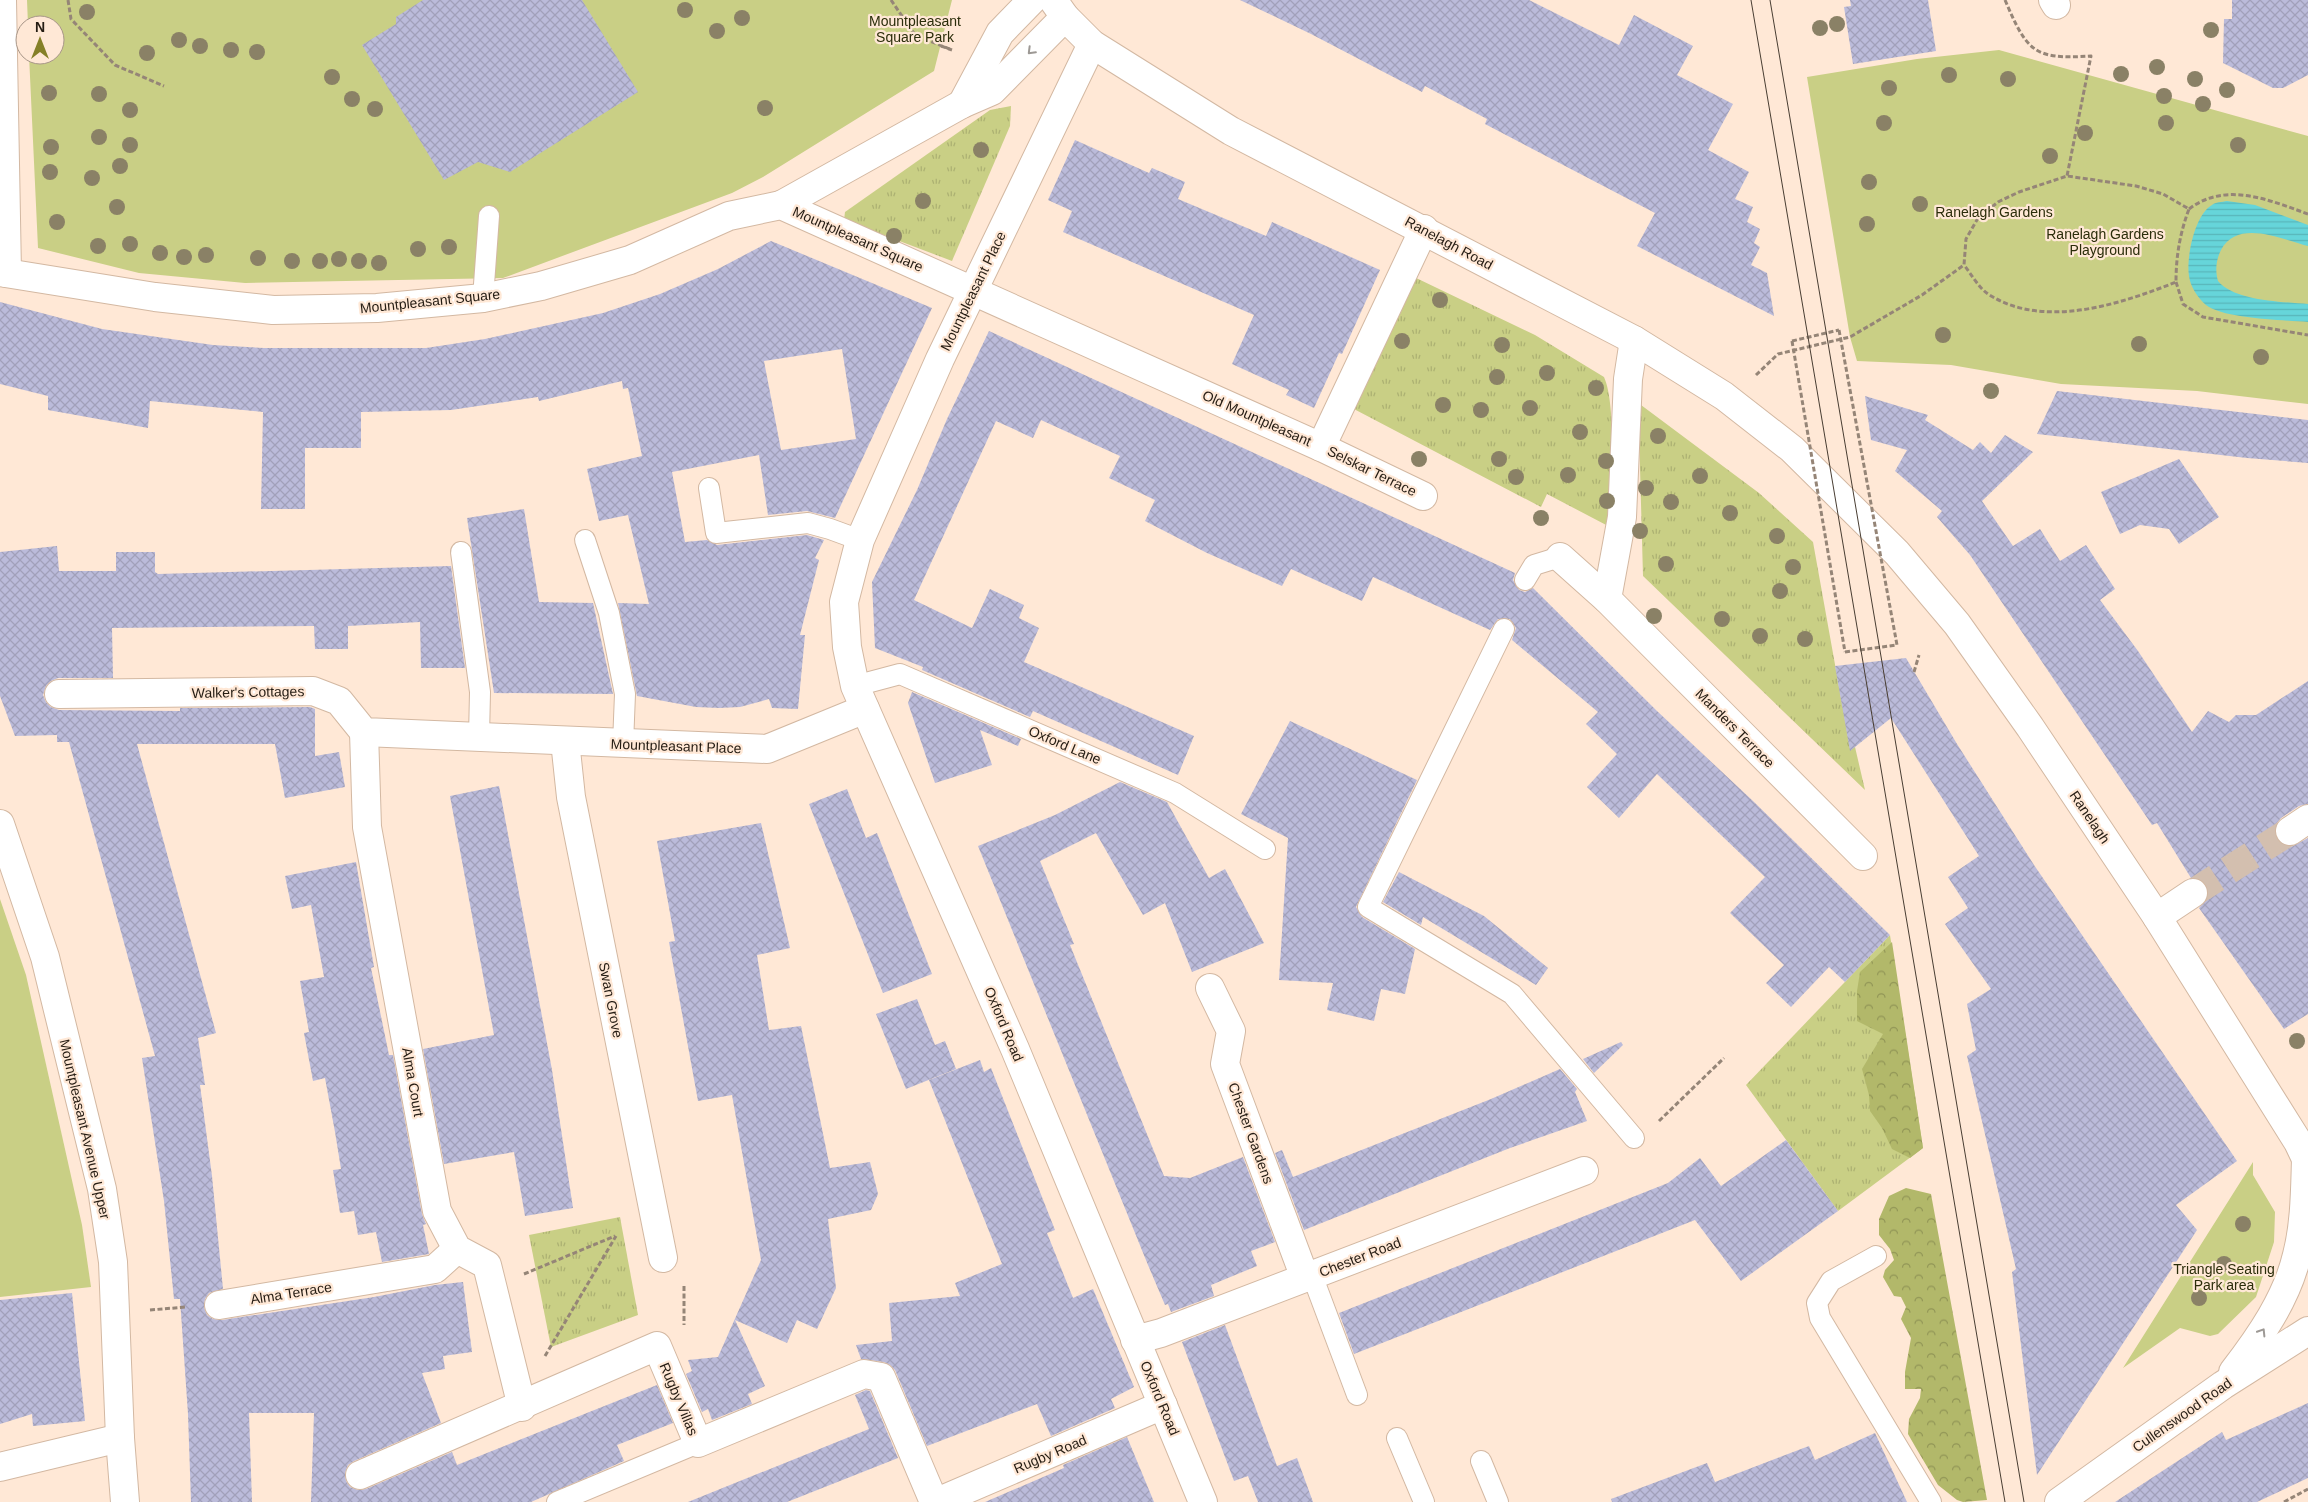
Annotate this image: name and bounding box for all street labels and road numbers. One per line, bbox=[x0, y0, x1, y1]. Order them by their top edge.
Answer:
street label: Mountpleasant Square bbox=[790, 203, 926, 275]
street label: Ranelagh Road bbox=[1402, 213, 1496, 273]
street label: Mountpleasant Place bbox=[937, 229, 1009, 353]
street label: Mountpleasant Square bbox=[359, 286, 501, 316]
street label: Old Mountpleasant bbox=[1200, 387, 1314, 449]
street label: Selskar Terrace bbox=[1325, 443, 1419, 500]
street label: Walker's Cottages bbox=[192, 683, 304, 701]
street label: Manders Terrace bbox=[1692, 685, 1778, 771]
street label: Oxford Lane bbox=[1026, 723, 1104, 767]
street label: Mountpleasant Place bbox=[610, 736, 742, 756]
street label: Ranelagh bbox=[2067, 788, 2113, 846]
street label: Swan Grove bbox=[596, 961, 626, 1040]
street label: Oxford Road bbox=[981, 984, 1027, 1064]
street label: Mountpleasant Avenue Upper bbox=[56, 1037, 114, 1221]
street label: Alma Court bbox=[399, 1046, 427, 1118]
street label: Chester Gardens bbox=[1225, 1080, 1277, 1186]
street label: Chester Road bbox=[1317, 1234, 1403, 1280]
street label: Alma Terrace bbox=[249, 1279, 333, 1307]
street label: Oxford Road bbox=[1137, 1358, 1183, 1438]
street label: Rugby Villas bbox=[656, 1360, 702, 1438]
street label: Cullenswood Road bbox=[2129, 1375, 2235, 1455]
street label: Rugby Road bbox=[1011, 1431, 1089, 1477]

